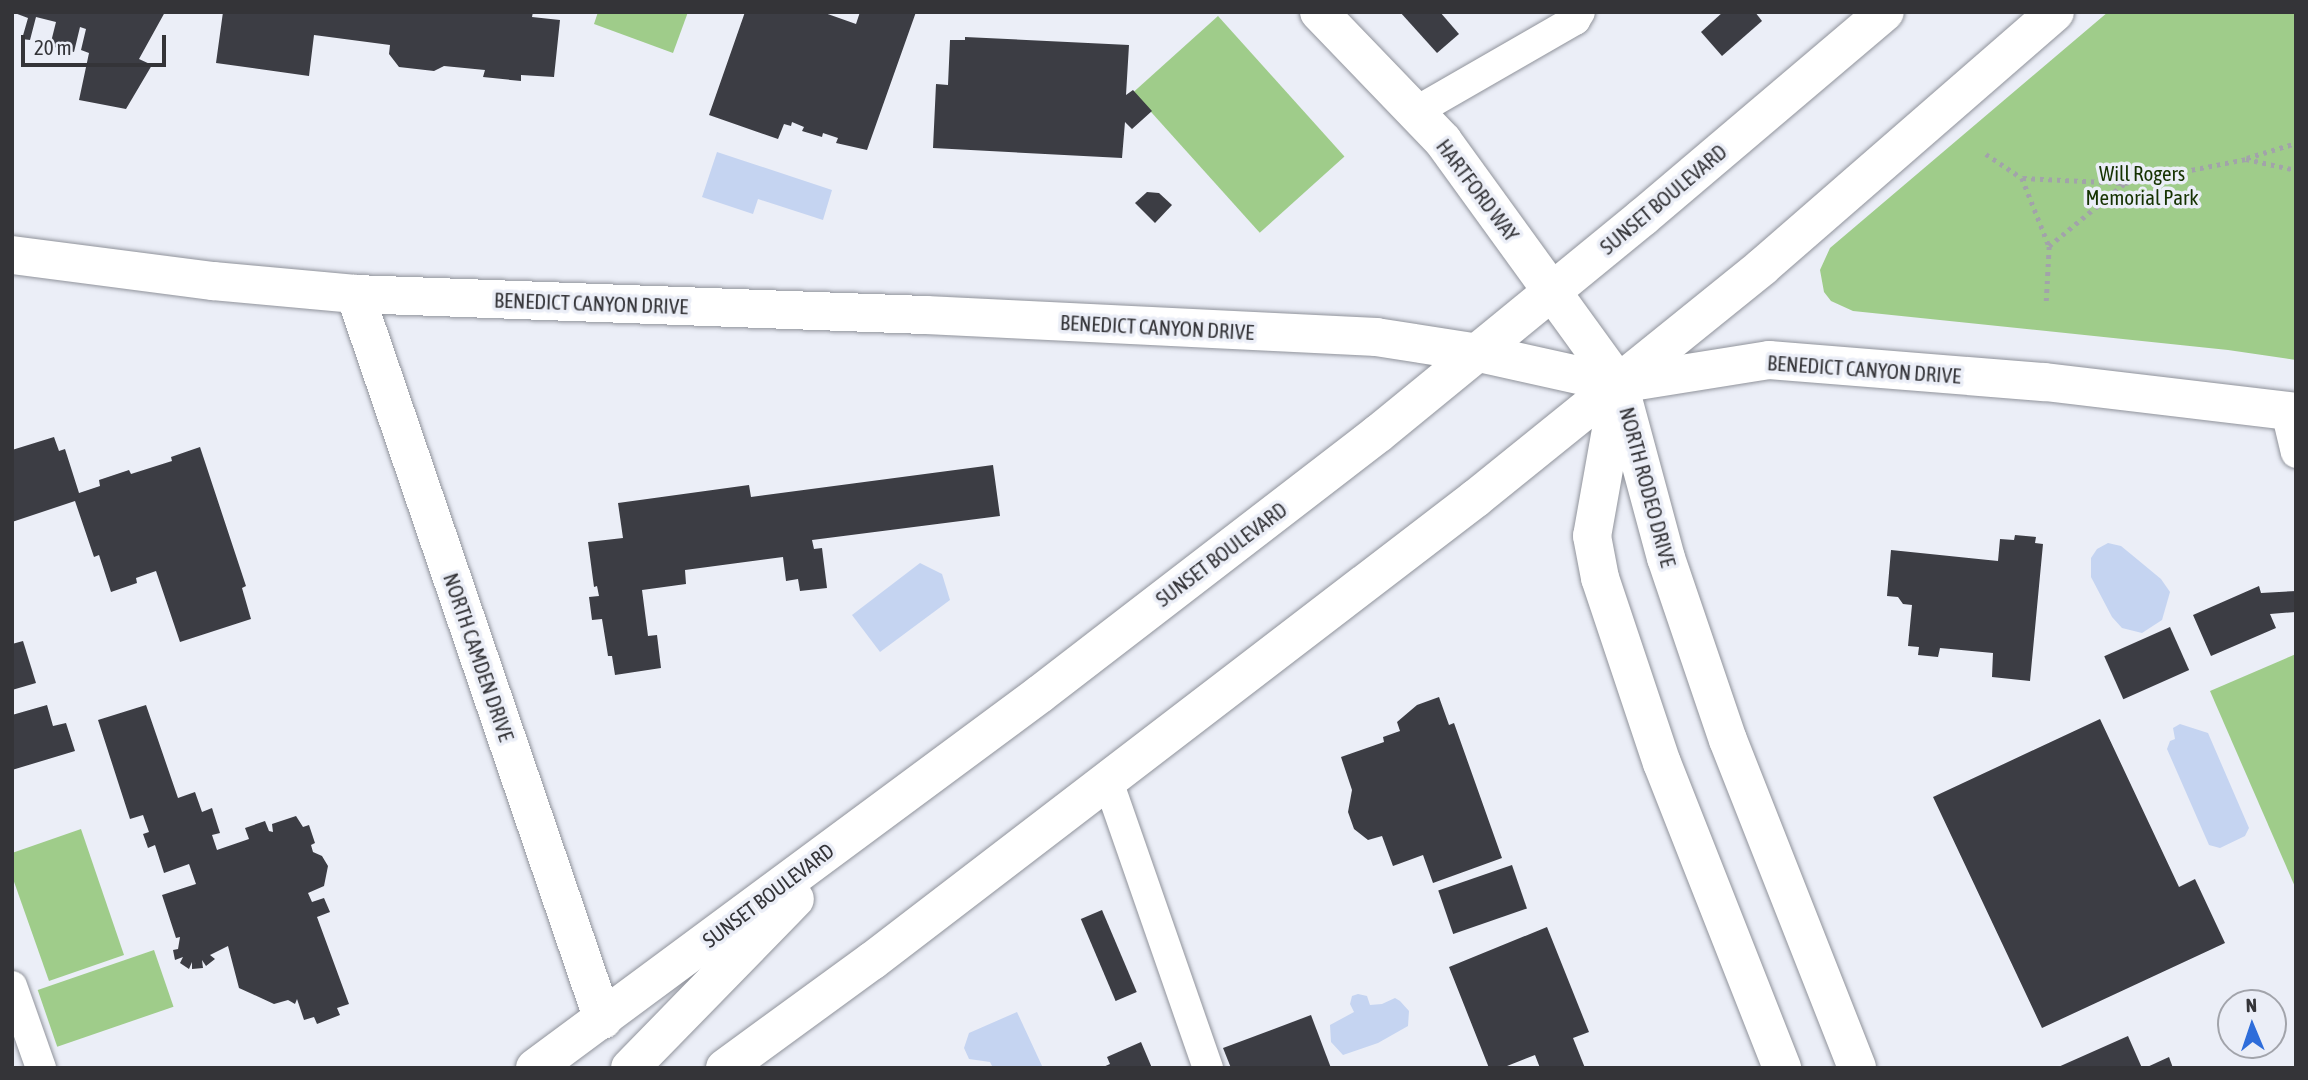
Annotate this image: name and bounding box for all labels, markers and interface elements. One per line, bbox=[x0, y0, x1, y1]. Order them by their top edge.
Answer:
scale bar bbox=[24, 21, 170, 65]
text: 20 m bbox=[34, 35, 72, 59]
street label: HARTFORD WAY bbox=[1431, 134, 1525, 246]
street label: SUNSET BOULEVARD bbox=[1595, 139, 1731, 259]
park label: Will Rogers Memorial Park bbox=[2086, 160, 2198, 210]
street label: BENEDICT CANYON DRIVE bbox=[494, 287, 688, 319]
street label: BENEDICT CANYON DRIVE bbox=[1059, 309, 1255, 345]
street label: BENEDICT CANYON DRIVE bbox=[1766, 350, 1962, 388]
street label: NORTH RODEO DRIVE bbox=[1615, 404, 1681, 570]
street label: SUNSET BOULEVARD bbox=[1150, 497, 1292, 611]
street label: NORTH CAMDEN DRIVE bbox=[438, 570, 520, 744]
street label: SUNSET BOULEVARD bbox=[697, 838, 839, 952]
north arrow bbox=[2217, 989, 2287, 1059]
text: N bbox=[2245, 994, 2257, 1016]

